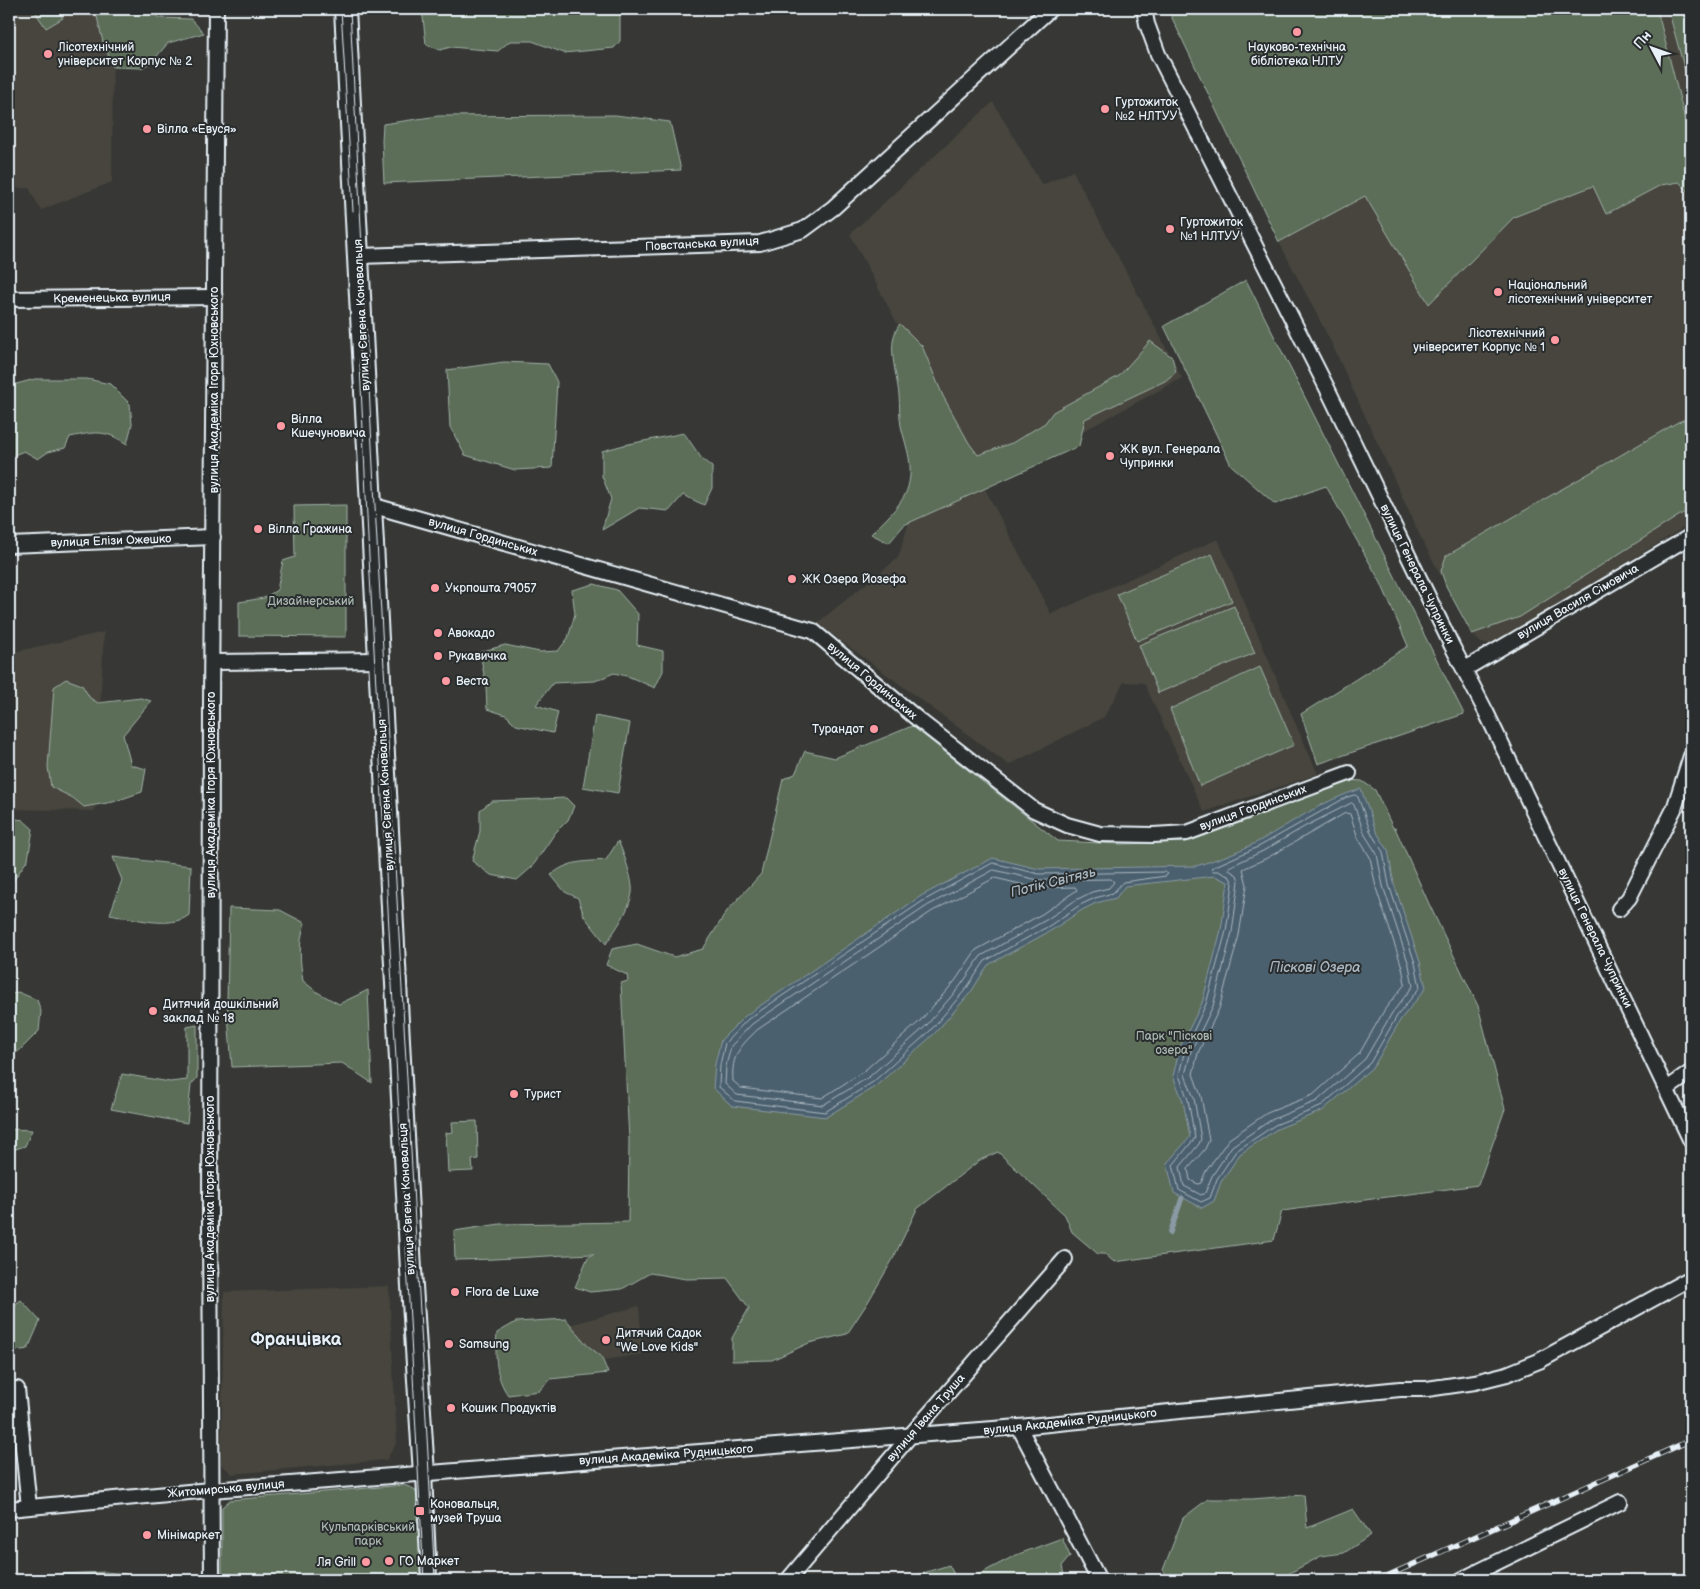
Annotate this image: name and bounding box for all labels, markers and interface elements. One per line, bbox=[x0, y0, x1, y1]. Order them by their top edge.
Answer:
north arrow bbox=[1628, 22, 1678, 72]
marker: Науково-технічна бібліотека НЛТУ bbox=[1291, 26, 1303, 38]
text: Пн bbox=[1630, 27, 1655, 52]
place label: Лісотехнічний університет Корпус № 2 bbox=[57, 40, 192, 69]
place label: Науково-технічна бібліотека НЛТУ bbox=[1248, 40, 1346, 69]
marker: Лісотехнічний університет Корпус № 2 bbox=[42, 48, 54, 60]
place label: Гуртожиток №2 НЛТУУ bbox=[1115, 95, 1179, 124]
marker: Гуртожиток №2 НЛТУУ bbox=[1099, 103, 1111, 115]
place label: Вілла «Евуся» bbox=[157, 122, 237, 137]
marker: Вілла «Евуся» bbox=[141, 123, 153, 135]
place label: Гуртожиток №1 НЛТУУ bbox=[1180, 215, 1244, 244]
marker: Гуртожиток №1 НЛТУУ bbox=[1164, 223, 1176, 235]
street label: Повстанська вулиця bbox=[645, 234, 760, 254]
street label: вулиця Євгена Коновальця bbox=[351, 238, 373, 391]
place label: Національний лісотехнічний університет bbox=[1508, 278, 1653, 307]
marker: Національний лісотехнічний університет bbox=[1492, 286, 1504, 298]
street label: вулиця Академіка Ігоря Юхновського bbox=[207, 287, 222, 493]
street label: Кременецька вулиця bbox=[53, 289, 171, 307]
place label: Лісотехнічний університет Корпус № 1 bbox=[1413, 326, 1545, 355]
marker: Лісотехнічний університет Корпус № 1 bbox=[1549, 334, 1561, 346]
place label: Вілла Кшечуновича bbox=[291, 412, 366, 441]
marker: Вілла Кшечуновича bbox=[275, 420, 287, 432]
place label: ЖК вул. Генерала Чупринки bbox=[1120, 442, 1220, 471]
marker: ЖК вул. Генерала Чупринки bbox=[1104, 450, 1116, 462]
street label: вулиця Генерала Чупринки bbox=[1377, 502, 1457, 646]
street label: вулиця Гординських bbox=[427, 514, 540, 560]
place label: Вілла Ґражина bbox=[268, 522, 352, 537]
marker: Вілла Ґражина bbox=[252, 523, 264, 535]
street label: вулиця Елізи Ожешко bbox=[50, 531, 172, 551]
street label: вулиця Василя Сімовича bbox=[1515, 561, 1641, 643]
place label: ЖК Озера Йозефа bbox=[802, 572, 906, 587]
marker: ЖК Озера Йозефа bbox=[786, 573, 798, 585]
place label: Укрпошта 79057 bbox=[445, 581, 537, 596]
marker: Укрпошта 79057 bbox=[429, 582, 441, 594]
park label: Дизайнерський bbox=[268, 594, 355, 609]
place label: Авокадо bbox=[447, 626, 495, 641]
marker: Авокадо bbox=[432, 627, 444, 639]
street label: вулиця Гординських bbox=[824, 639, 920, 723]
place label: Рукавичка bbox=[448, 649, 507, 664]
marker: Рукавичка bbox=[432, 650, 444, 662]
place label: Веста bbox=[456, 674, 489, 689]
marker: Веста bbox=[440, 675, 452, 687]
street label: вулиця Академіка Ігоря Юхновського bbox=[204, 692, 219, 898]
street label: вулиця Євгена Коновальця bbox=[375, 718, 397, 871]
place label: Турандот bbox=[812, 722, 864, 737]
marker: Турандот bbox=[868, 723, 880, 735]
street label: вулиця Гординських bbox=[1197, 781, 1309, 834]
water label: Потік Світязь bbox=[1009, 863, 1097, 901]
street label: вулиця Генерала Чупринки bbox=[1555, 866, 1635, 1010]
water label: Піскові Озера bbox=[1270, 959, 1360, 976]
place label: Дитячий дошкільний заклад № 18 bbox=[163, 997, 279, 1026]
marker: Дитячий дошкільний заклад № 18 bbox=[147, 1005, 159, 1017]
park label: Парк "Піскові озера" bbox=[1136, 1029, 1212, 1058]
place label: Турист bbox=[524, 1087, 562, 1102]
marker: Турист bbox=[508, 1088, 520, 1100]
street label: вулиця Академіка Ігоря Юхновського bbox=[203, 1096, 218, 1302]
street label: вулиця Євгена Коновальця bbox=[396, 1122, 418, 1275]
place label: Flora de Luxe bbox=[465, 1285, 539, 1300]
marker: Flora de Luxe bbox=[449, 1286, 461, 1298]
place label: Дитячий Садок "We Love Kids" bbox=[616, 1326, 702, 1355]
district label: Францівка bbox=[251, 1329, 342, 1350]
marker: Дитячий Садок "We Love Kids" bbox=[600, 1334, 612, 1346]
place label: Samsung bbox=[459, 1337, 509, 1352]
marker: Samsung bbox=[443, 1338, 455, 1350]
street label: вулиця Івана Труша bbox=[884, 1371, 968, 1465]
place label: Кошик Продуктів bbox=[461, 1401, 557, 1416]
marker: Кошик Продуктів bbox=[445, 1402, 457, 1414]
street label: вулиця Академіка Рудницького bbox=[983, 1405, 1157, 1439]
street label: вулиця Академіка Рудницького bbox=[579, 1441, 753, 1469]
street label: Житомирська вулиця bbox=[167, 1476, 286, 1502]
place label: Коновальця, музей Труша bbox=[430, 1497, 502, 1526]
marker: Коновальця, музей Труша bbox=[414, 1505, 426, 1517]
park label: Кульпарківський парк bbox=[321, 1520, 415, 1549]
place label: Мінімаркет bbox=[157, 1528, 221, 1543]
marker: Мінімаркет bbox=[141, 1529, 153, 1541]
place label: ГО Маркет bbox=[399, 1554, 460, 1569]
place label: Ля Grill bbox=[316, 1555, 356, 1570]
marker: ГО Маркет bbox=[383, 1555, 395, 1567]
marker: Ля Grill bbox=[360, 1556, 372, 1568]

